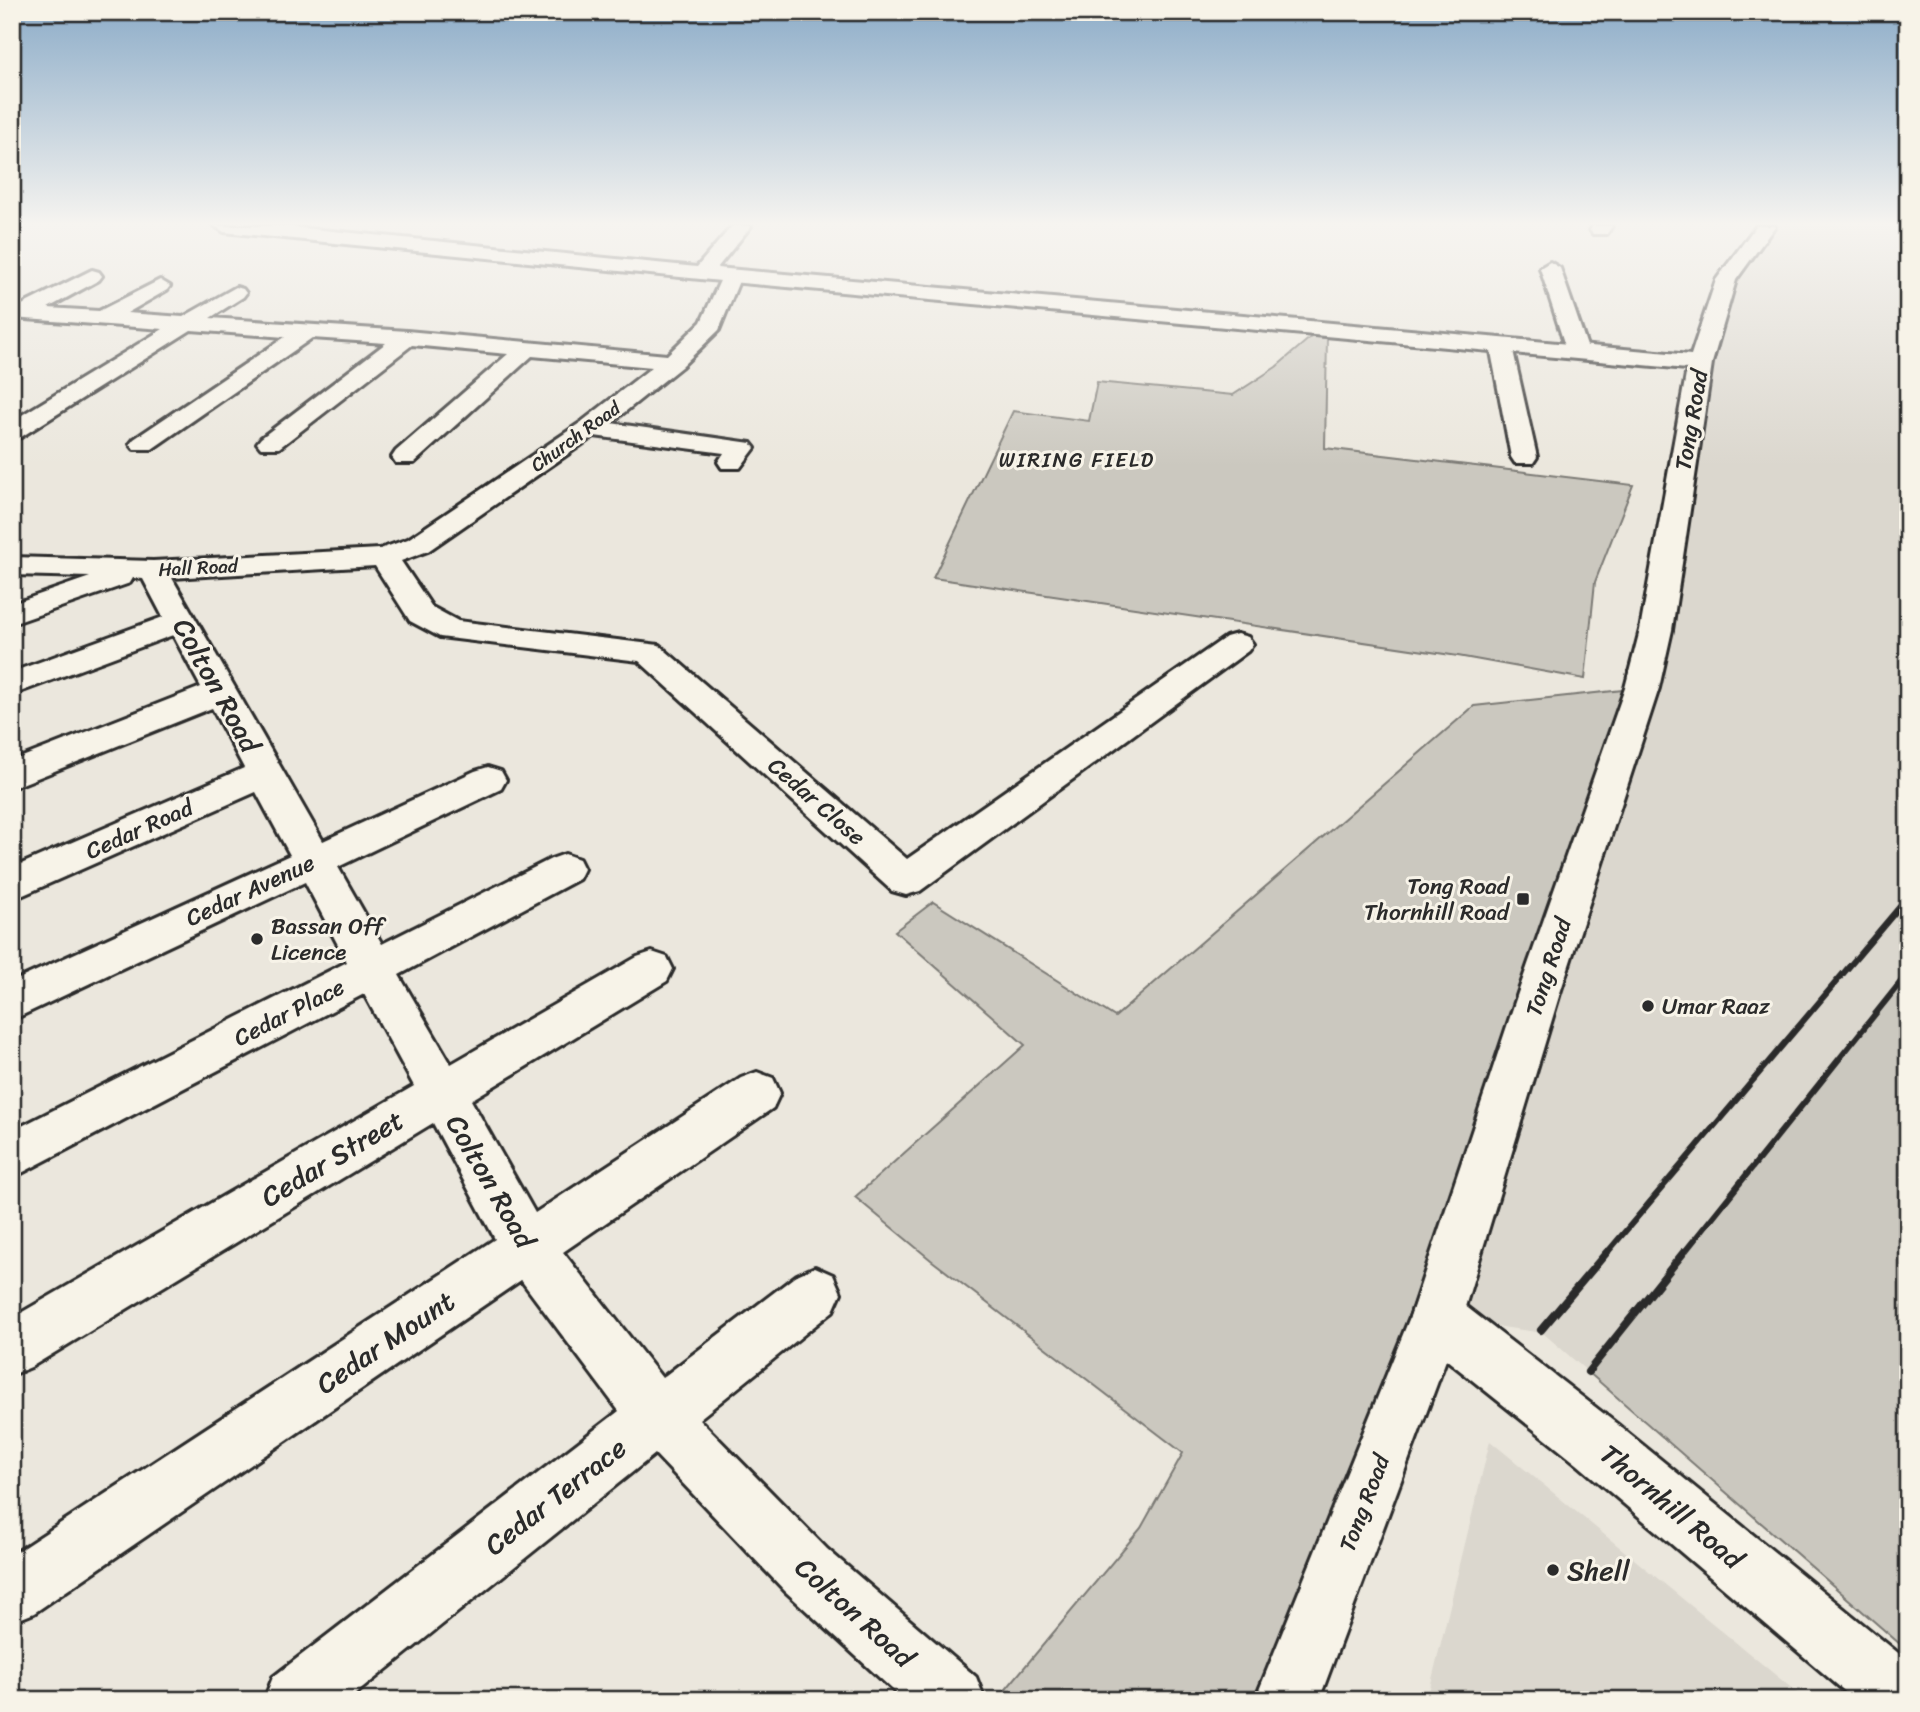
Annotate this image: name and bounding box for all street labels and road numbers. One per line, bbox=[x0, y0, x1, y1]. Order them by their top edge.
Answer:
street label: Tong Road bbox=[1662, 365, 1721, 474]
street label: Church Road bbox=[523, 392, 628, 481]
street label: Hall Road bbox=[157, 549, 241, 586]
street label: Colton Road bbox=[159, 609, 275, 764]
street label: Cedar Close bbox=[758, 747, 876, 856]
street label: Cedar Road bbox=[79, 787, 201, 871]
street label: Cedar Avenue bbox=[179, 842, 322, 938]
street label: Tong Road bbox=[1513, 911, 1584, 1022]
street label: Cedar Place bbox=[226, 967, 352, 1058]
street label: Cedar Street bbox=[251, 1096, 413, 1221]
street label: Colton Road bbox=[432, 1105, 550, 1260]
street label: Cedar Mount bbox=[305, 1277, 465, 1407]
street label: Cedar Terrace bbox=[473, 1425, 638, 1568]
street label: Thornhill Road bbox=[1588, 1431, 1757, 1583]
street label: Tong Road bbox=[1327, 1447, 1403, 1558]
street label: Colton Road bbox=[783, 1545, 928, 1682]

